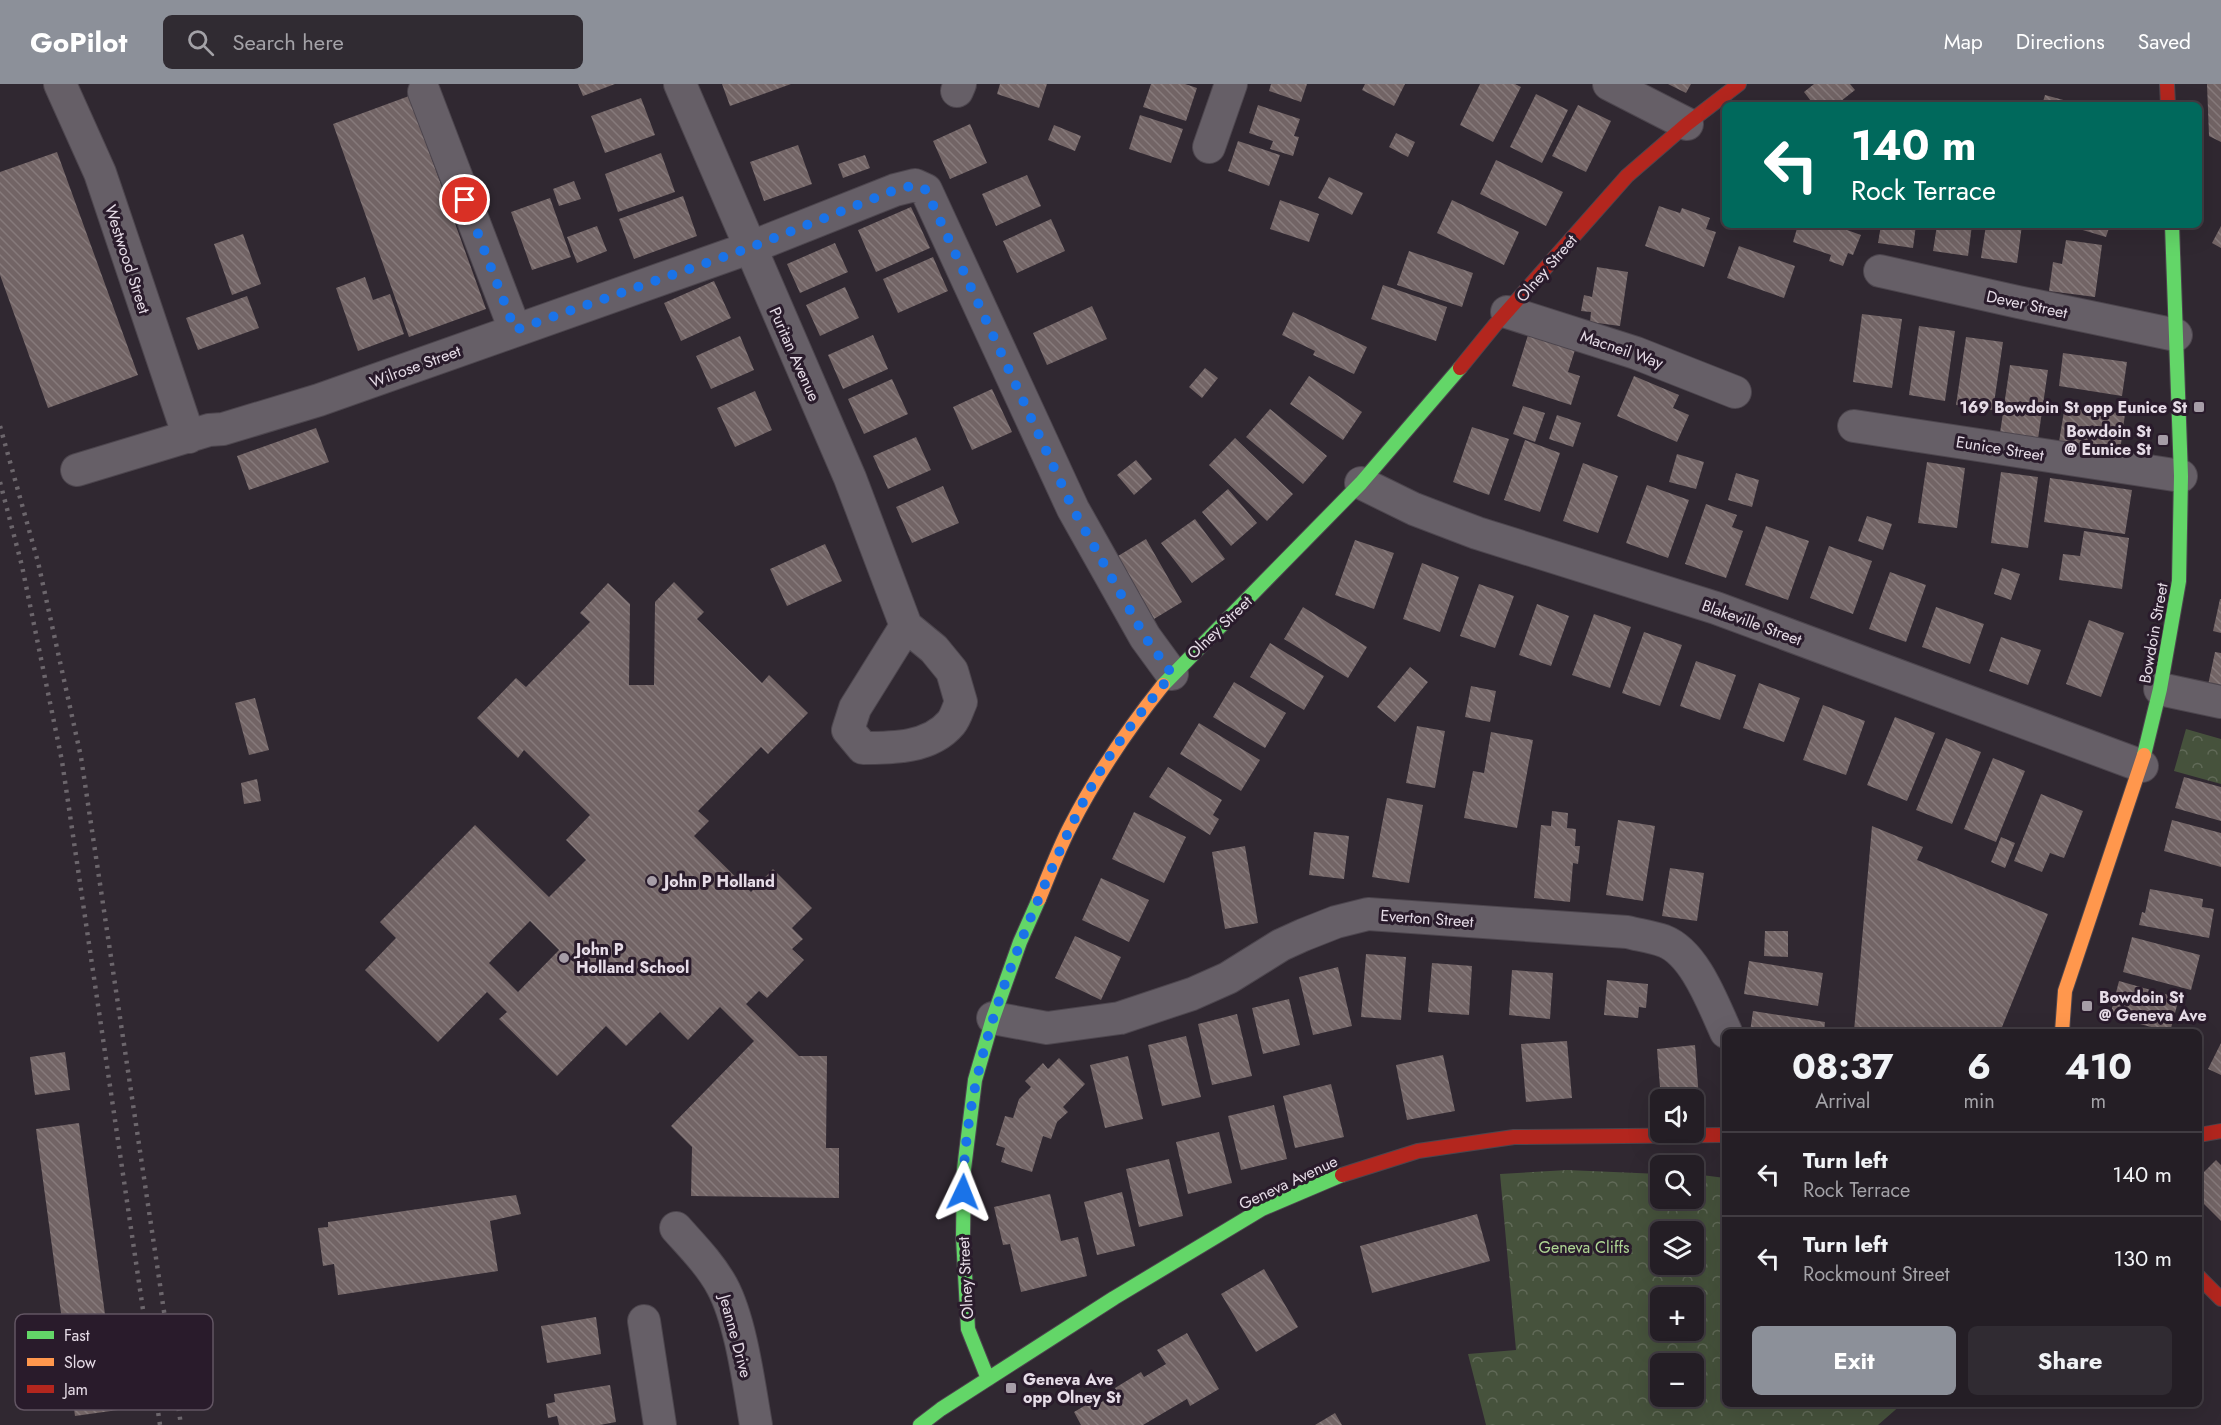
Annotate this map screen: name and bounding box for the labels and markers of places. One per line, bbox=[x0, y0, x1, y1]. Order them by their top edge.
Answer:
pin bbox=[439, 174, 490, 225]
place label: 169 Bowdoin St opp Eunice St bbox=[1960, 396, 2188, 419]
marker: 169 Bowdoin St opp Eunice St bbox=[2192, 400, 2206, 414]
place label: Bowdoin St @ Eunice St bbox=[2064, 420, 2152, 461]
marker: Bowdoin St @ Eunice St bbox=[2156, 433, 2170, 447]
place label: John P Holland bbox=[661, 870, 775, 893]
marker: John P Holland bbox=[645, 874, 659, 888]
place label: John P Holland School bbox=[573, 938, 689, 979]
marker: John P Holland School bbox=[557, 951, 571, 965]
place label: Bowdoin St @ Geneva Ave bbox=[2099, 986, 2207, 1027]
marker: Bowdoin St @ Geneva Ave bbox=[2080, 999, 2094, 1013]
place label: Geneva Ave opp Olney St bbox=[1023, 1368, 1122, 1409]
marker: Geneva Ave opp Olney St bbox=[1004, 1381, 1018, 1395]

